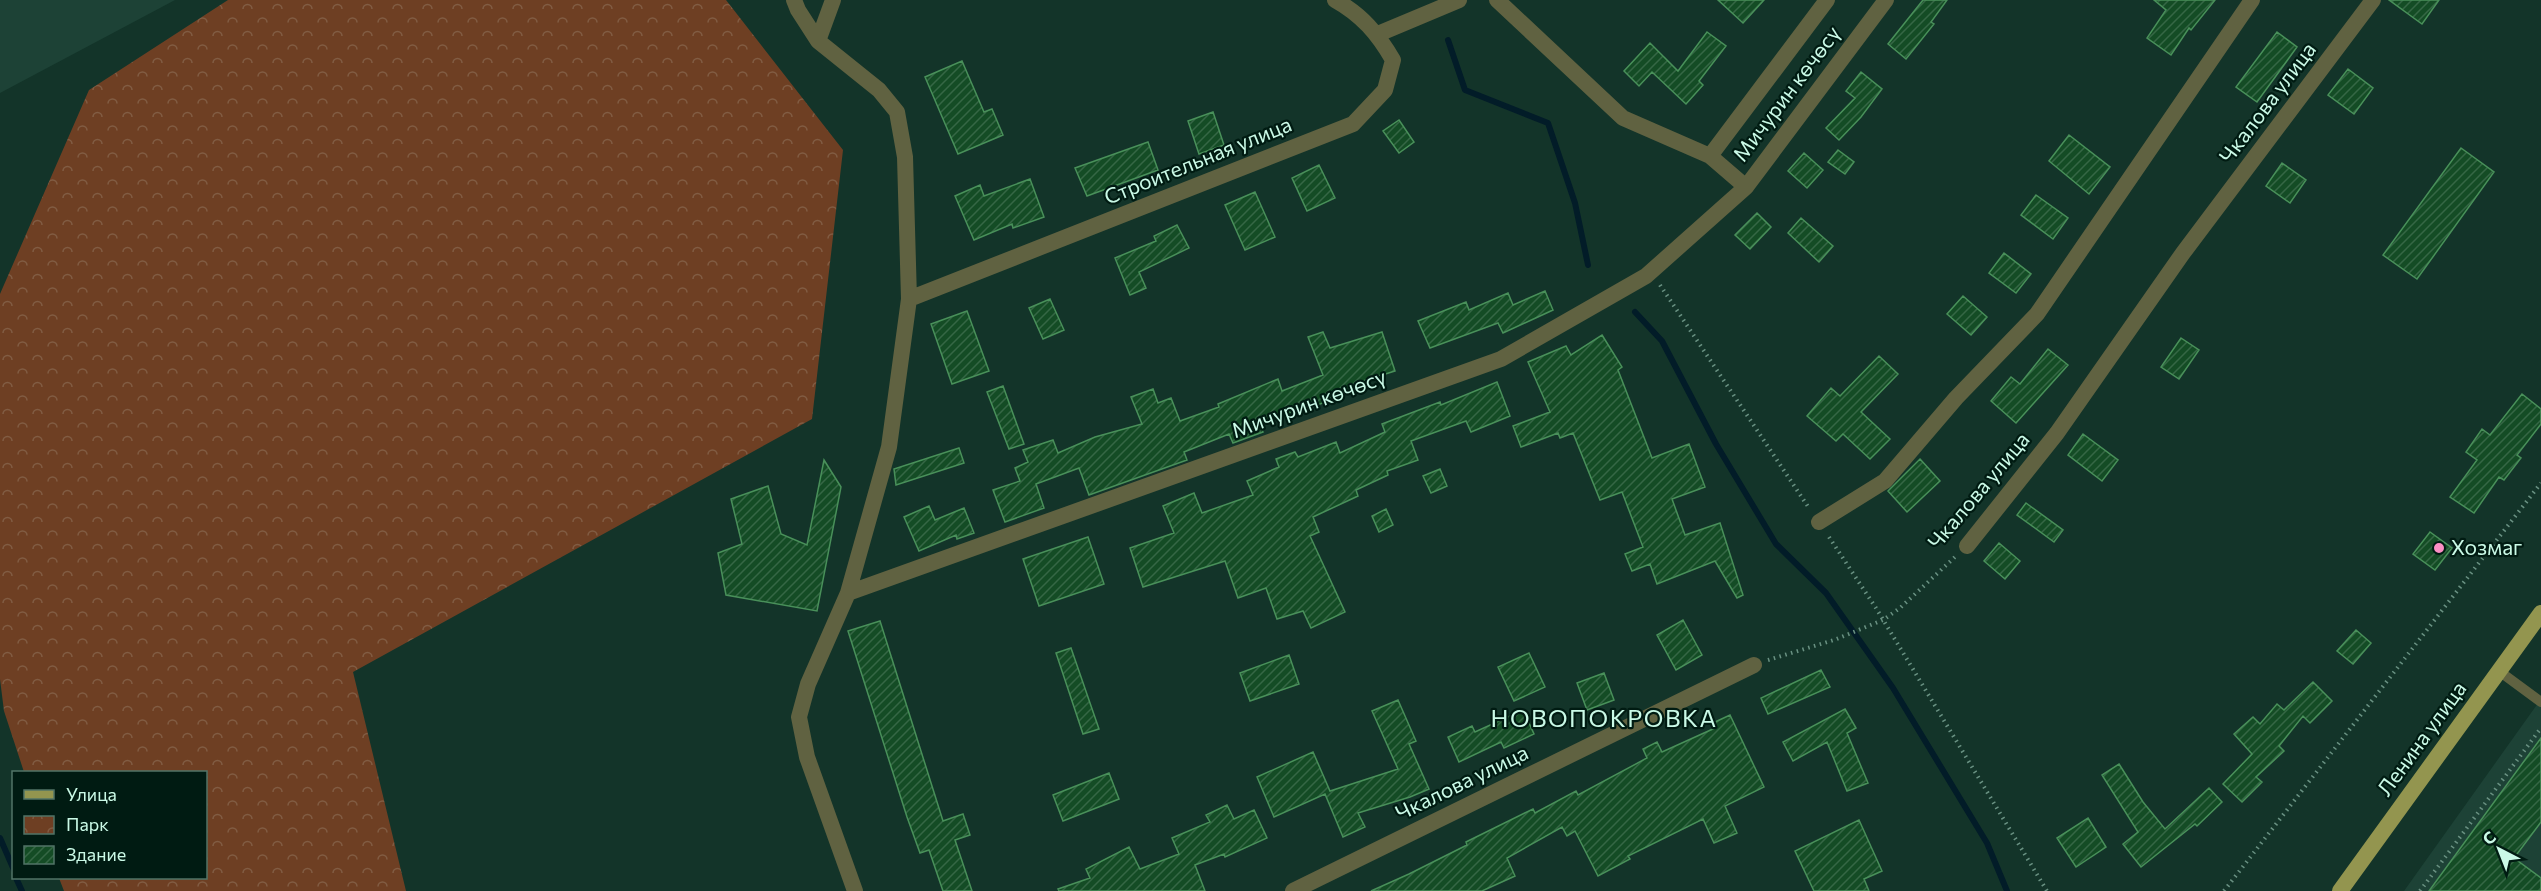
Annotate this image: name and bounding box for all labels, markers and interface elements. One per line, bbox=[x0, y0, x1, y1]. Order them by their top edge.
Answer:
street label: Мичурин көчөсү bbox=[1727, 20, 1845, 166]
street label: Чкалова улица bbox=[2213, 37, 2320, 167]
street label: Строительная улица bbox=[1100, 111, 1295, 209]
street label: Мичурин көчөсү bbox=[1228, 363, 1389, 442]
street label: Чкалова улица bbox=[1922, 427, 2034, 553]
place label: Хозмаг bbox=[2451, 534, 2522, 559]
marker: Хозмаг bbox=[2432, 541, 2446, 555]
street label: Ленина улица bbox=[2371, 676, 2471, 800]
district label: НОВОПОКРОВКА bbox=[1490, 703, 1718, 732]
street label: Чкалова улица bbox=[1391, 739, 1532, 825]
legend bbox=[12, 771, 207, 879]
text: Улица bbox=[66, 783, 117, 805]
text: Парк bbox=[66, 813, 109, 835]
north arrow bbox=[2469, 819, 2529, 879]
text: С bbox=[2478, 827, 2499, 848]
text: Здание bbox=[66, 843, 126, 865]

